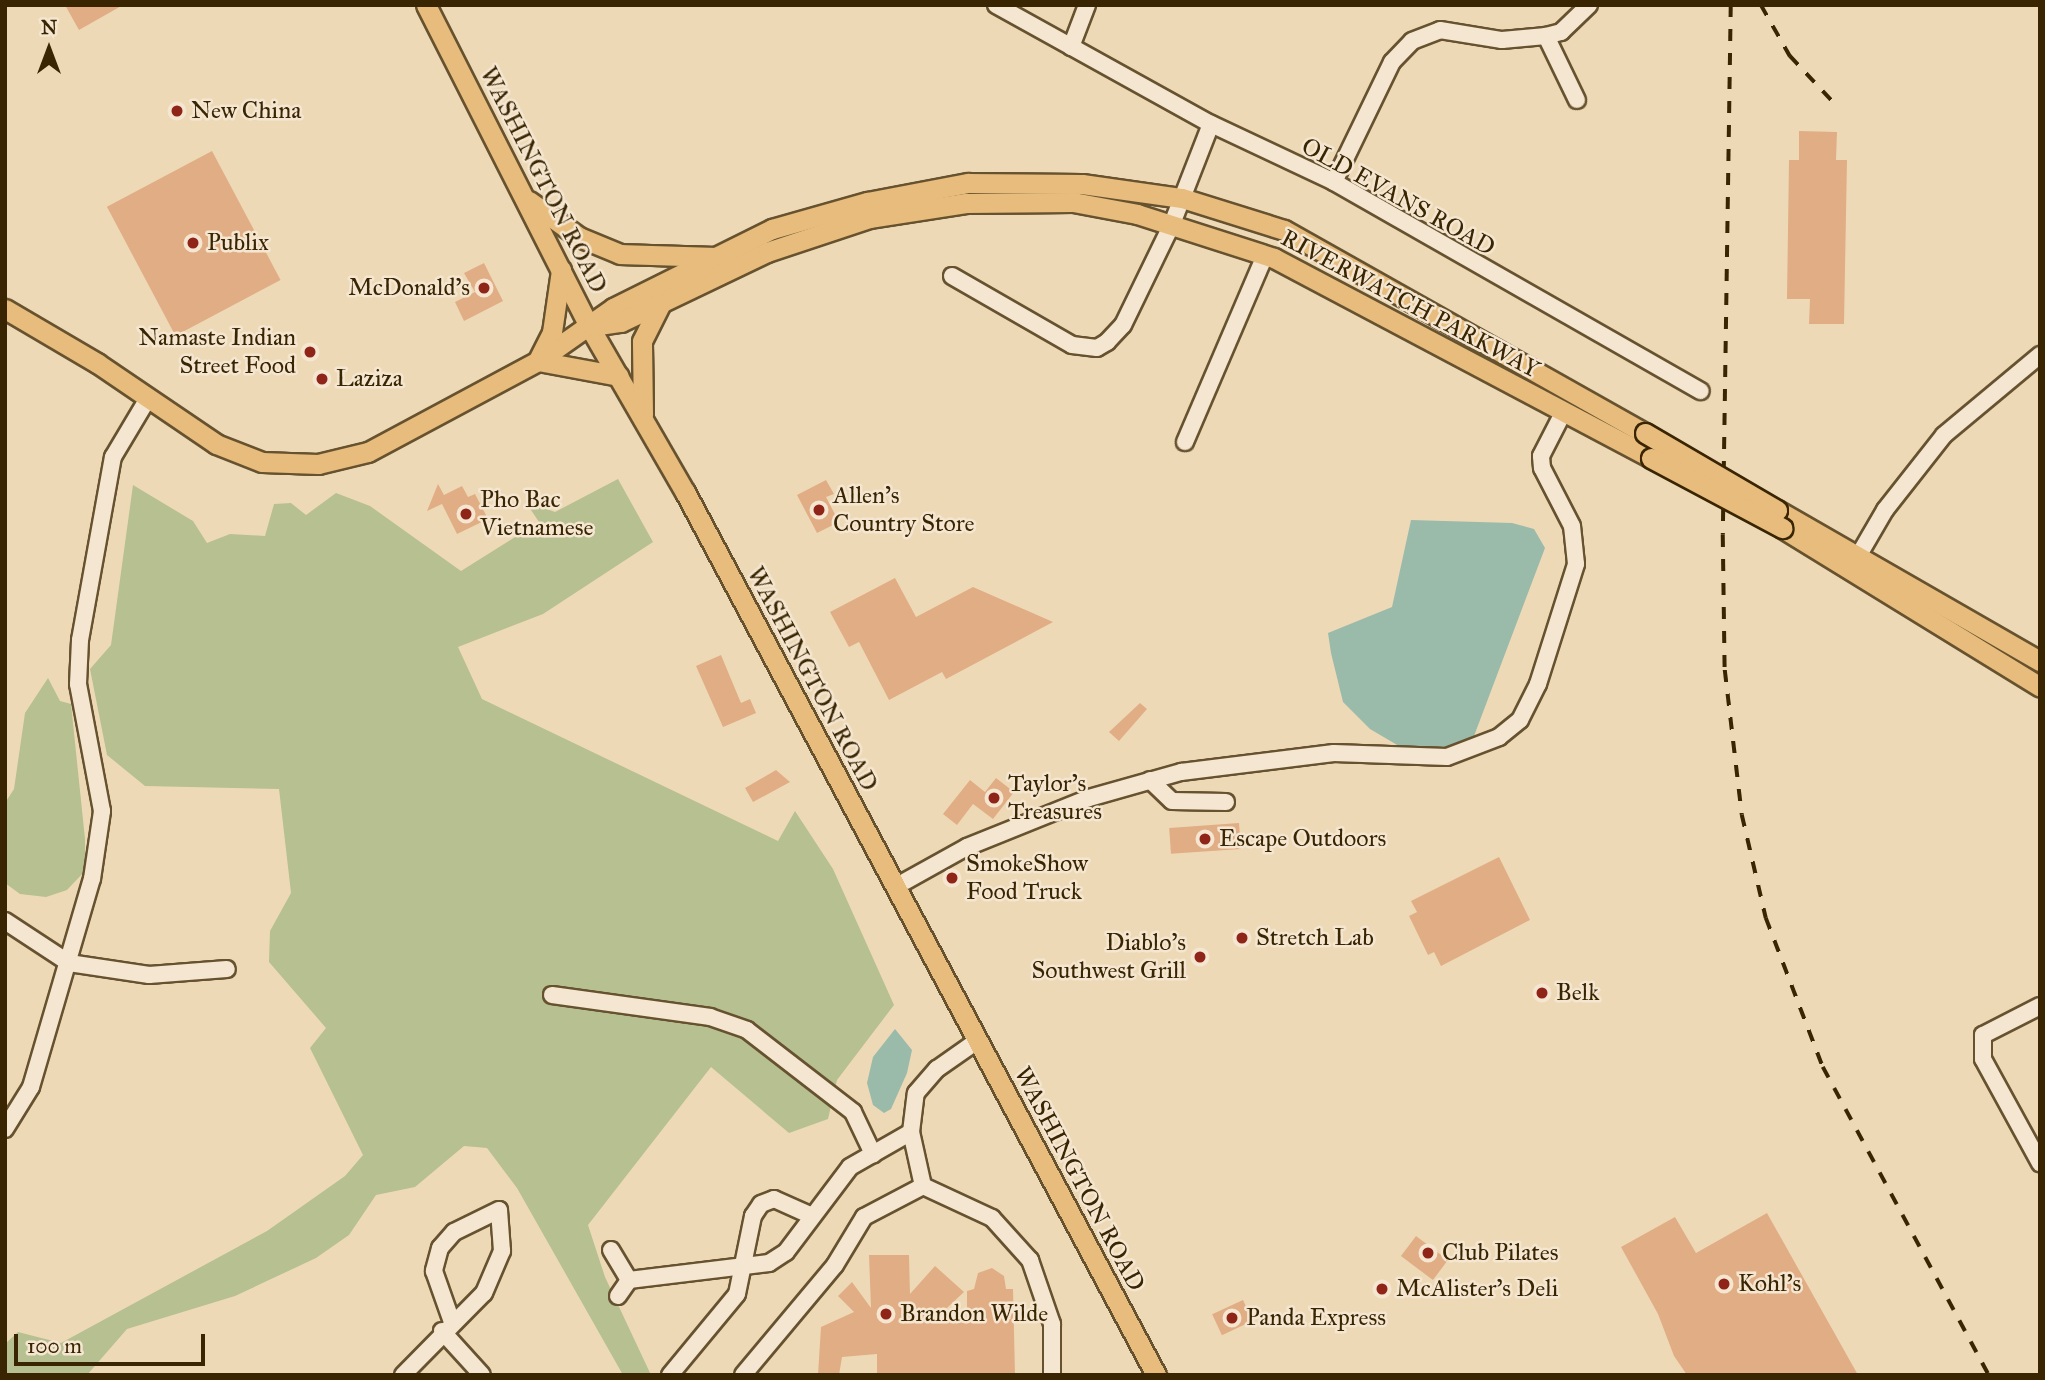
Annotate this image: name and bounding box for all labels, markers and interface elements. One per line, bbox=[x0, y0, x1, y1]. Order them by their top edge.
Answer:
north arrow bbox=[14, 14, 84, 84]
text: N bbox=[41, 16, 57, 39]
street label: WASHINGTON ROAD bbox=[473, 62, 613, 298]
place label: New China bbox=[191, 97, 301, 125]
marker: New China bbox=[169, 103, 185, 119]
street label: OLD EVANS ROAD bbox=[1296, 132, 1500, 262]
street label: RIVERWATCH PARKWAY bbox=[1276, 224, 1544, 384]
place label: Publix bbox=[207, 229, 269, 257]
marker: Publix bbox=[185, 235, 201, 251]
place label: McDonald's bbox=[348, 274, 470, 302]
marker: McDonald's bbox=[476, 280, 492, 296]
place label: Namaste Indian Street Food bbox=[138, 324, 296, 380]
marker: Namaste Indian Street Food bbox=[302, 344, 318, 360]
place label: Laziza bbox=[336, 365, 403, 393]
marker: Laziza bbox=[314, 371, 330, 387]
place label: Allen's Country Store bbox=[833, 482, 975, 538]
place label: Pho Bac Vietnamese bbox=[480, 486, 594, 542]
marker: Allen's Country Store bbox=[811, 502, 827, 518]
marker: Pho Bac Vietnamese bbox=[458, 506, 474, 522]
street label: WASHINGTON ROAD bbox=[741, 562, 883, 796]
place label: Taylor's Treasures bbox=[1008, 770, 1102, 826]
marker: Taylor's Treasures bbox=[986, 790, 1002, 806]
place label: Escape Outdoors bbox=[1219, 825, 1386, 853]
marker: Escape Outdoors bbox=[1197, 831, 1213, 847]
place label: SmokeShow Food Truck bbox=[966, 850, 1088, 906]
marker: SmokeShow Food Truck bbox=[944, 870, 960, 886]
place label: Stretch Lab bbox=[1256, 924, 1374, 952]
place label: Diablo's Southwest Grill bbox=[1031, 929, 1186, 985]
marker: Stretch Lab bbox=[1234, 930, 1250, 946]
marker: Diablo's Southwest Grill bbox=[1192, 949, 1208, 965]
place label: Belk bbox=[1556, 979, 1600, 1007]
marker: Belk bbox=[1534, 985, 1550, 1001]
street label: WASHINGTON ROAD bbox=[1008, 1062, 1150, 1296]
place label: Club Pilates bbox=[1442, 1239, 1559, 1267]
marker: Club Pilates bbox=[1420, 1245, 1436, 1261]
place label: Kohl's bbox=[1738, 1270, 1801, 1298]
place label: McAlister's Deli bbox=[1396, 1275, 1558, 1303]
marker: Kohl's bbox=[1716, 1276, 1732, 1292]
marker: McAlister's Deli bbox=[1374, 1281, 1390, 1297]
place label: Brandon Wilde bbox=[900, 1300, 1048, 1328]
place label: Panda Express bbox=[1246, 1304, 1386, 1332]
marker: Brandon Wilde bbox=[878, 1306, 894, 1322]
marker: Panda Express bbox=[1224, 1310, 1240, 1326]
scale bar bbox=[18, 1320, 208, 1364]
text: 100 m bbox=[27, 1333, 82, 1359]

